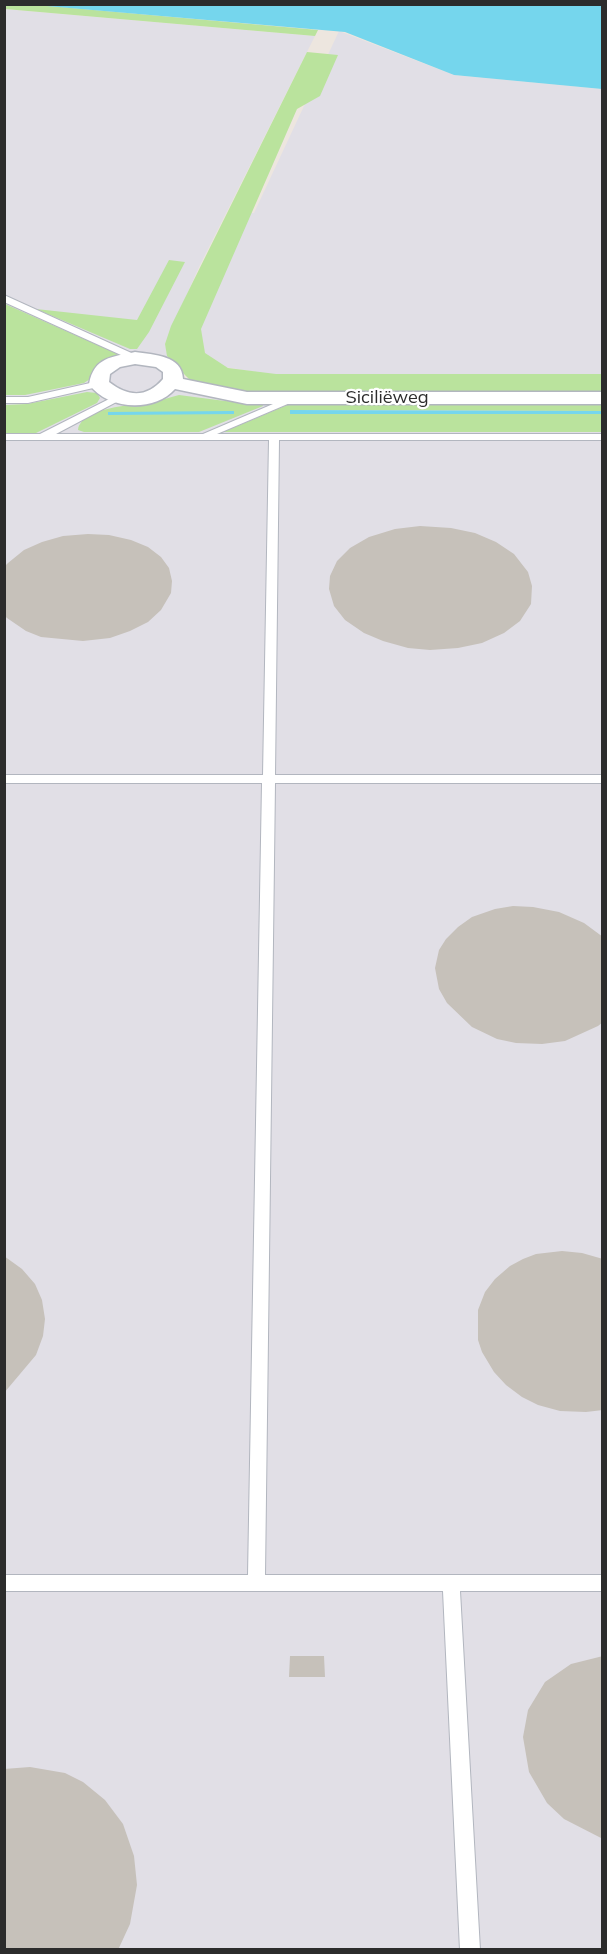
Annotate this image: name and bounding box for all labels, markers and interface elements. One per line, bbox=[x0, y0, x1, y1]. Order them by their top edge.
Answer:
street label: Siciliëweg bbox=[345, 387, 429, 409]

